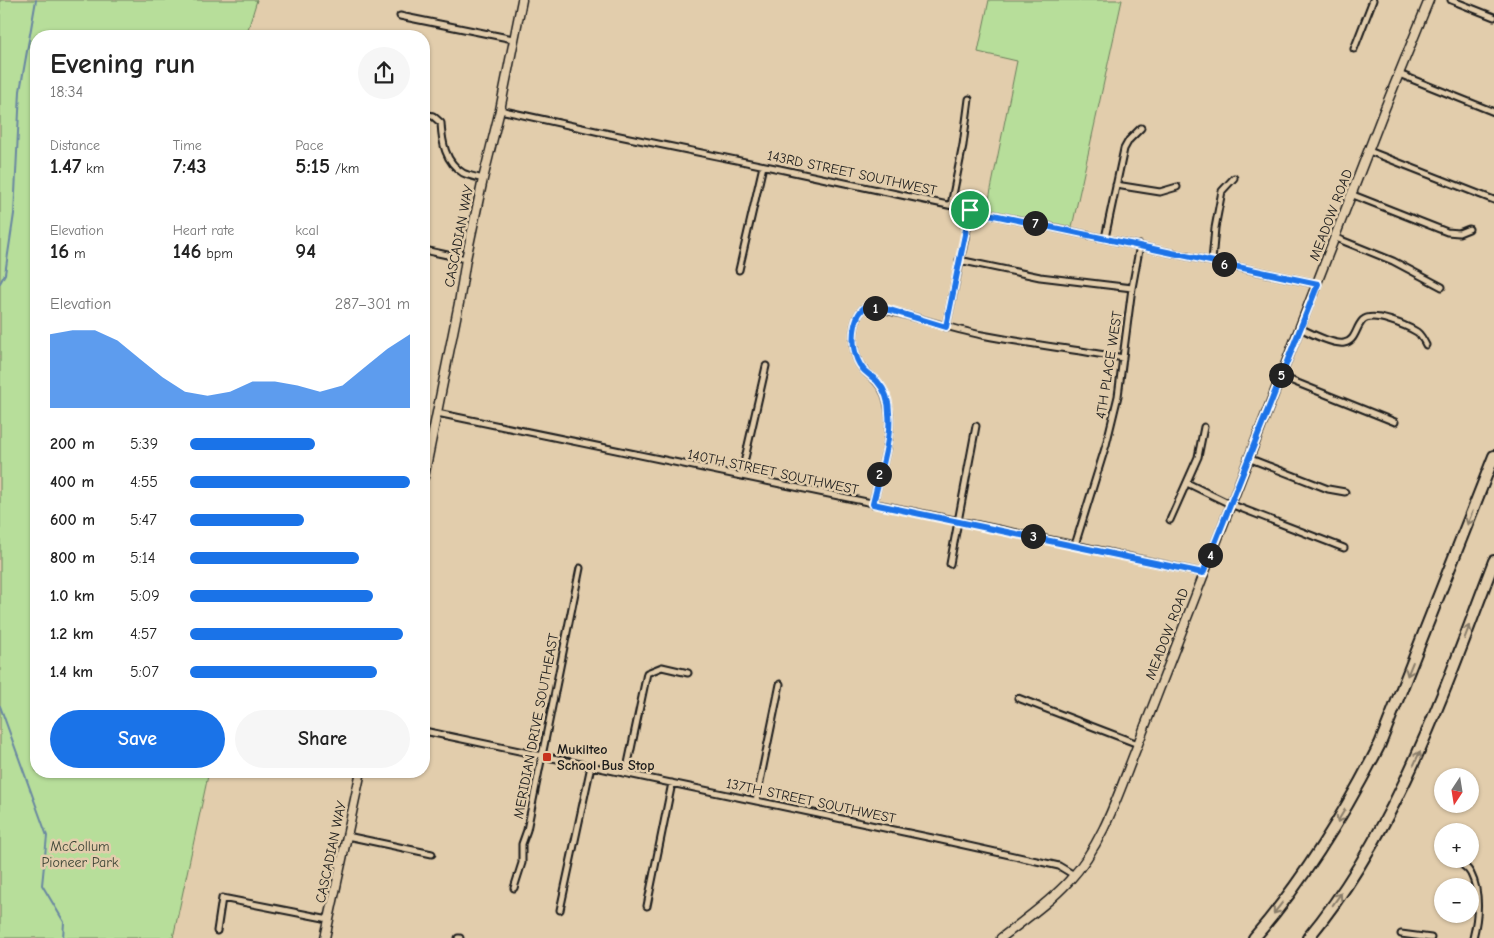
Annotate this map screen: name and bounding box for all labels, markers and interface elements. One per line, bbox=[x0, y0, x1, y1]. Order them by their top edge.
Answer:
button: share bbox=[358, 47, 410, 99]
text: Evening run bbox=[50, 48, 195, 80]
text: 18:34 bbox=[50, 83, 83, 101]
text: Distance bbox=[50, 137, 100, 154]
text: Time bbox=[173, 137, 202, 154]
text: Pace bbox=[295, 137, 324, 154]
street label: 143RD STREET SOUTHWEST bbox=[766, 147, 939, 199]
text: 1.47 bbox=[50, 154, 81, 178]
text: 7:43 bbox=[173, 154, 207, 178]
text: 5:15 bbox=[295, 154, 330, 178]
text: km bbox=[81, 160, 104, 177]
text: /km bbox=[330, 160, 359, 177]
street label: MEADOW ROAD bbox=[1306, 167, 1356, 263]
street label: CASCADIAN WAY bbox=[441, 183, 477, 289]
pin bbox=[949, 189, 991, 231]
icon: arrive bbox=[956, 196, 984, 224]
pin: 7 bbox=[1022, 210, 1048, 236]
text: 7 bbox=[1032, 215, 1039, 232]
text: Elevation bbox=[50, 222, 104, 239]
text: Heart rate bbox=[173, 222, 234, 239]
text: kcal bbox=[295, 222, 319, 239]
text: 16 bbox=[50, 239, 69, 263]
text: 146 bbox=[173, 239, 202, 263]
text: 94 bbox=[295, 239, 316, 263]
text: m bbox=[69, 245, 86, 262]
text: bpm bbox=[202, 245, 233, 262]
pin: 6 bbox=[1212, 252, 1236, 276]
text: 6 bbox=[1221, 256, 1228, 273]
text: Elevation bbox=[50, 295, 111, 313]
text: 287–301 m bbox=[335, 295, 410, 313]
pin: 1 bbox=[862, 296, 888, 320]
text: 1 bbox=[873, 300, 878, 317]
street label: 4TH PLACE WEST bbox=[1092, 309, 1126, 420]
pin: 5 bbox=[1268, 362, 1294, 388]
text: 5 bbox=[1278, 367, 1285, 384]
text: 200 m bbox=[50, 435, 95, 453]
text: 5:39 bbox=[130, 435, 158, 453]
street label: 140TH STREET SOUTHWEST bbox=[686, 446, 861, 499]
pin: 2 bbox=[866, 462, 892, 486]
text: 2 bbox=[876, 466, 883, 483]
text: 400 m bbox=[50, 473, 94, 491]
text: 4:55 bbox=[130, 473, 158, 491]
one-way arrow bbox=[1465, 510, 1474, 525]
text: 600 m bbox=[50, 511, 95, 529]
text: 5:47 bbox=[130, 511, 157, 529]
pin: 3 bbox=[1020, 524, 1046, 548]
text: 3 bbox=[1030, 528, 1037, 545]
pin: 4 bbox=[1198, 542, 1222, 568]
text: 4 bbox=[1207, 547, 1214, 564]
text: 800 m bbox=[50, 549, 95, 567]
text: 5:14 bbox=[130, 549, 156, 567]
street label: MEADOW ROAD bbox=[1142, 586, 1192, 682]
text: 1.0 km bbox=[50, 587, 95, 605]
text: 5:09 bbox=[130, 587, 160, 605]
text: 1.2 km bbox=[50, 625, 93, 643]
text: 4:57 bbox=[130, 625, 157, 643]
one-way arrow bbox=[1463, 625, 1472, 640]
street label: MERIDIAN DRIVE SOUTHEAST bbox=[510, 631, 562, 820]
one-way arrow bbox=[1405, 661, 1415, 676]
text: 1.4 km bbox=[50, 663, 93, 681]
text: 5:07 bbox=[130, 663, 159, 681]
button: Save bbox=[50, 710, 225, 768]
button: Share bbox=[235, 710, 410, 768]
place label: Mukilteo School Bus Stop bbox=[557, 741, 655, 774]
marker: Mukilteo School Bus Stop bbox=[541, 751, 553, 763]
one-way arrow bbox=[1412, 751, 1422, 766]
north arrow bbox=[1434, 768, 1479, 812]
map controls bbox=[1434, 768, 1479, 923]
street label: 137TH STREET SOUTHWEST bbox=[725, 775, 898, 827]
street label: CASCADIAN WAY bbox=[312, 799, 350, 905]
one-way arrow bbox=[1336, 808, 1346, 822]
button: + bbox=[1434, 823, 1479, 868]
park label: McCollum Pioneer Park bbox=[41, 838, 119, 871]
button: − bbox=[1434, 878, 1479, 923]
one-way arrow bbox=[1332, 892, 1342, 906]
one-way arrow bbox=[1273, 901, 1283, 915]

